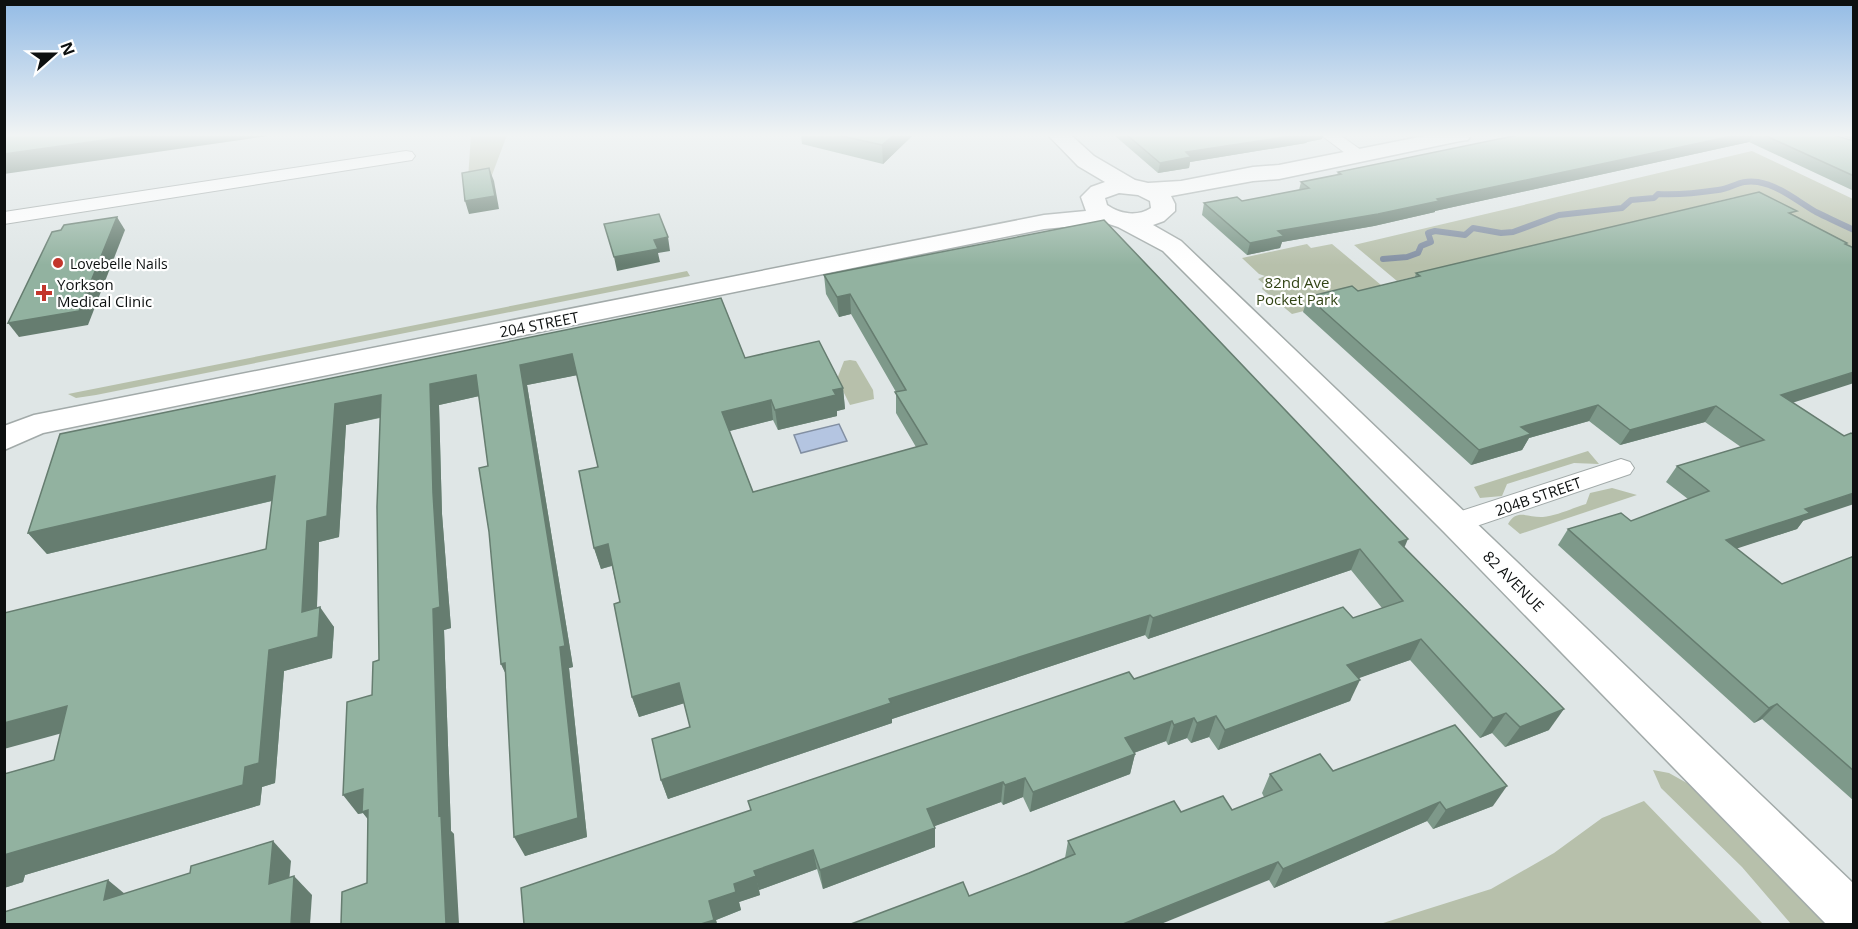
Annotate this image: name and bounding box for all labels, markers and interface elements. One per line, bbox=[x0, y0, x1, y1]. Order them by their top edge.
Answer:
north arrow bbox=[24, 24, 84, 84]
text: N bbox=[55, 39, 81, 59]
place label: Lovebelle Nails bbox=[70, 254, 168, 273]
marker: Lovebelle Nails bbox=[51, 256, 65, 270]
park label: 82nd Ave Pocket Park bbox=[1256, 272, 1338, 309]
place label: Yorkson Medical Clinic bbox=[57, 274, 152, 311]
marker: Yorkson Medical Clinic bbox=[35, 284, 53, 302]
street label: 204 STREET bbox=[498, 306, 581, 341]
street label: 204B STREET bbox=[1492, 472, 1584, 520]
street label: 82 AVENUE bbox=[1479, 546, 1549, 616]

